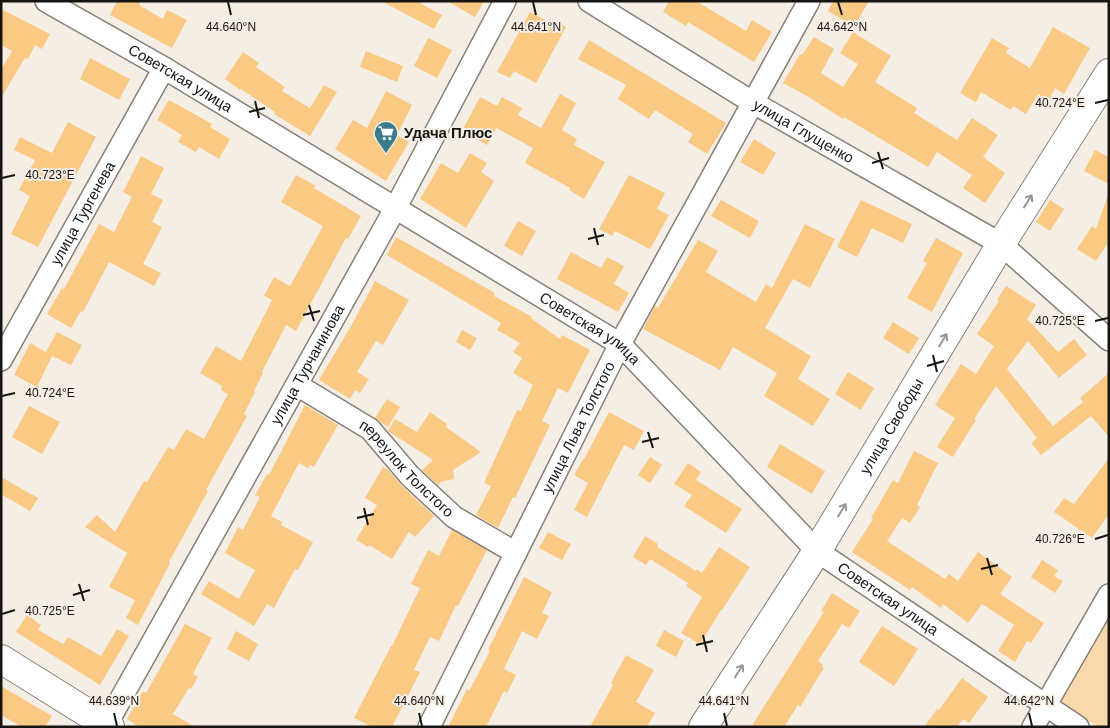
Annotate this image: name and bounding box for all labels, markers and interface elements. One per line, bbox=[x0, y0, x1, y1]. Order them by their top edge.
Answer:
text: 44.640°N bbox=[206, 20, 256, 34]
text: 44.641°N bbox=[511, 20, 561, 34]
text: 44.642°N bbox=[817, 20, 867, 34]
street label: Советская улица bbox=[126, 41, 236, 116]
street label: улица Глущенко bbox=[750, 96, 857, 166]
text: 40.724°E bbox=[1035, 96, 1085, 110]
supermarket icon: Удача Плюс bbox=[373, 120, 399, 154]
place label: Удача Плюс bbox=[404, 124, 492, 141]
street label: улица Тургенева bbox=[47, 158, 118, 268]
text: 40.723°E bbox=[25, 168, 75, 182]
one-way arrow bbox=[1023, 195, 1033, 209]
street label: Советская улица bbox=[537, 288, 644, 368]
street label: улица Турчанинова bbox=[267, 301, 348, 428]
text: 40.725°E bbox=[1035, 314, 1085, 328]
one-way arrow bbox=[939, 334, 949, 348]
street label: улица Льва Толстого bbox=[538, 359, 618, 495]
street label: улица Свободы bbox=[856, 375, 926, 477]
text: 40.724°E bbox=[25, 386, 75, 400]
street label: переулок Толстого bbox=[357, 416, 458, 520]
one-way arrow bbox=[837, 503, 847, 517]
text: 40.726°E bbox=[1035, 532, 1085, 546]
street label: Советская улица bbox=[835, 558, 942, 639]
text: 40.725°E bbox=[25, 604, 75, 618]
one-way arrow bbox=[734, 664, 744, 678]
text: 44.639°N bbox=[89, 694, 139, 708]
text: 44.640°N bbox=[394, 694, 444, 708]
text: 44.641°N bbox=[699, 694, 749, 708]
text: 44.642°N bbox=[1004, 694, 1054, 708]

